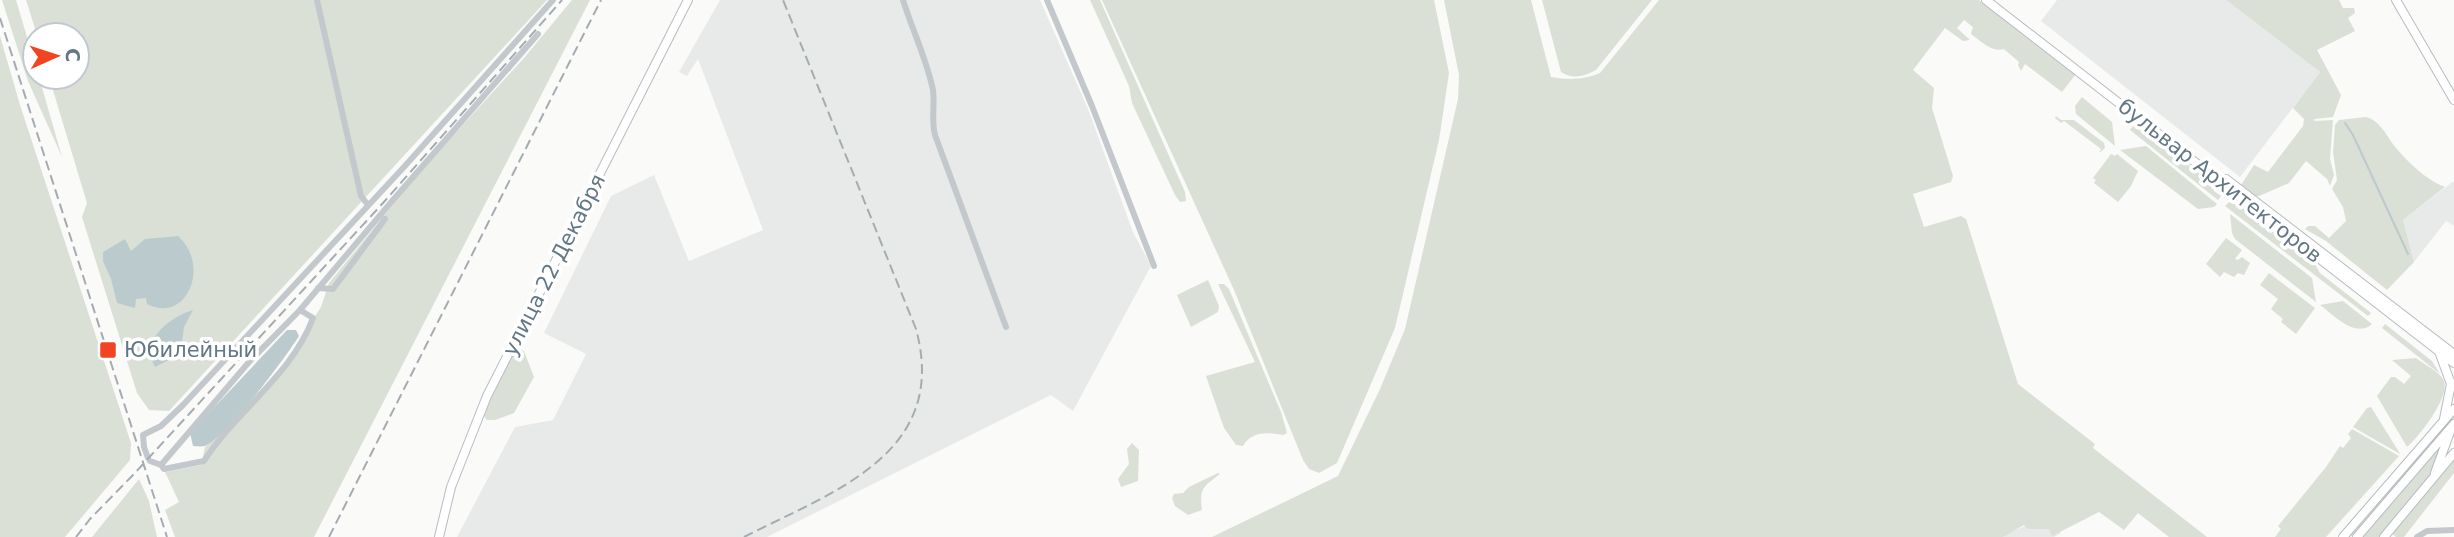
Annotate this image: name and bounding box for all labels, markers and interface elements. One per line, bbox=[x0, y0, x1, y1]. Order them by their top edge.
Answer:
north arrow bbox=[21, 21, 91, 91]
text: С bbox=[62, 48, 84, 63]
street label: бульвар Архитекторов bbox=[2113, 94, 2327, 268]
street label: улица 22 Декабря bbox=[498, 170, 610, 360]
place label: Юбилейный bbox=[124, 338, 257, 362]
marker: Юбилейный bbox=[98, 340, 118, 360]

